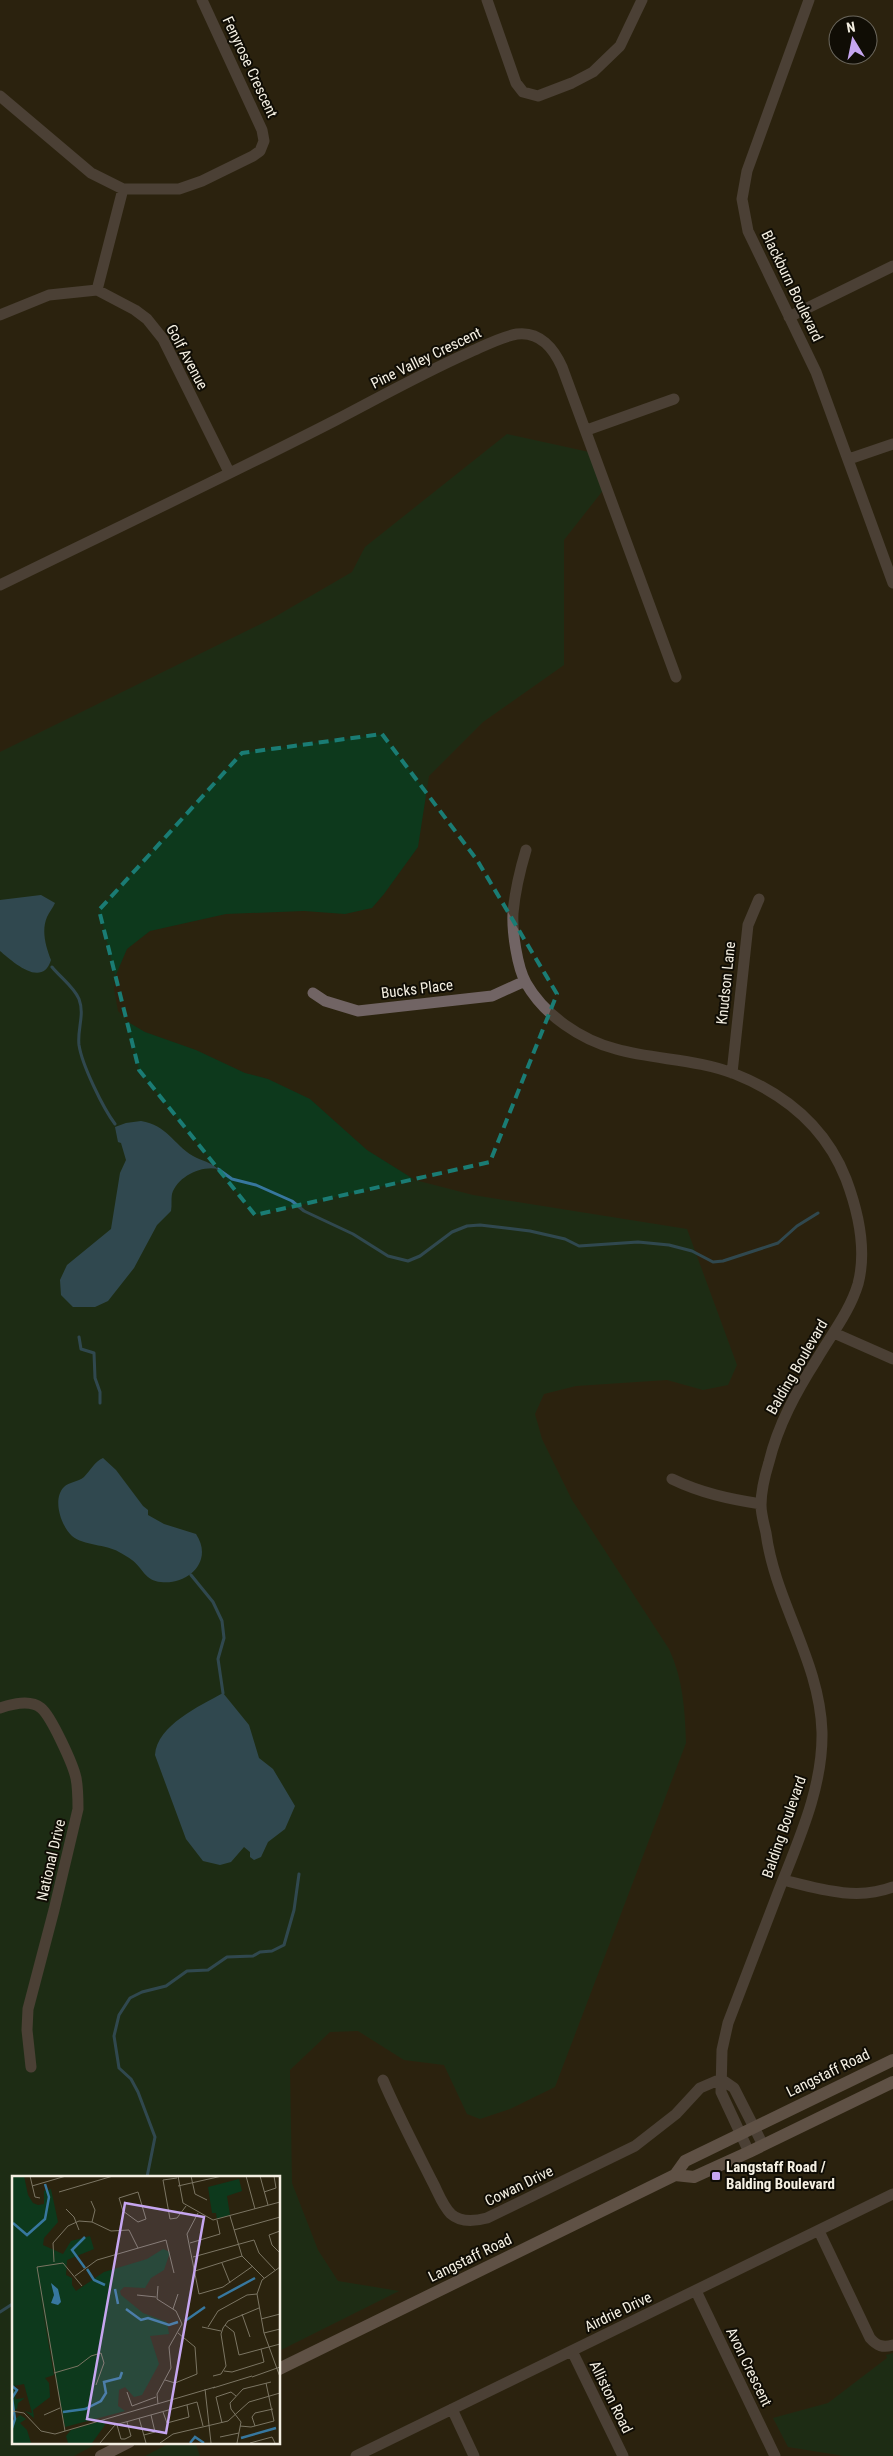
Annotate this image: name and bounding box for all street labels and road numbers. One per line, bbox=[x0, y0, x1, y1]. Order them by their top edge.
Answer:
street label: Fenyrose Crescent bbox=[219, 14, 281, 120]
street label: Blackburn Boulevard bbox=[757, 228, 827, 344]
street label: Golf Avenue bbox=[162, 321, 212, 393]
street label: Pine Valley Crescent bbox=[368, 323, 484, 393]
street label: Knudson Lane bbox=[713, 940, 739, 1026]
street label: Bucks Place bbox=[380, 976, 454, 1002]
street label: Balding Boulevard bbox=[763, 1316, 831, 1418]
street label: Balding Boulevard bbox=[758, 1774, 810, 1880]
street label: National Drive bbox=[33, 1817, 69, 1903]
street label: Langstaff Road bbox=[783, 2045, 873, 2101]
street label: Cowan Drive bbox=[482, 2162, 556, 2210]
street label: Langstaff Road bbox=[425, 2230, 515, 2286]
street label: Airdrie Drive bbox=[582, 2288, 654, 2336]
street label: Avon Crescent bbox=[722, 2325, 776, 2409]
street label: Alliston Road bbox=[586, 2358, 636, 2436]

